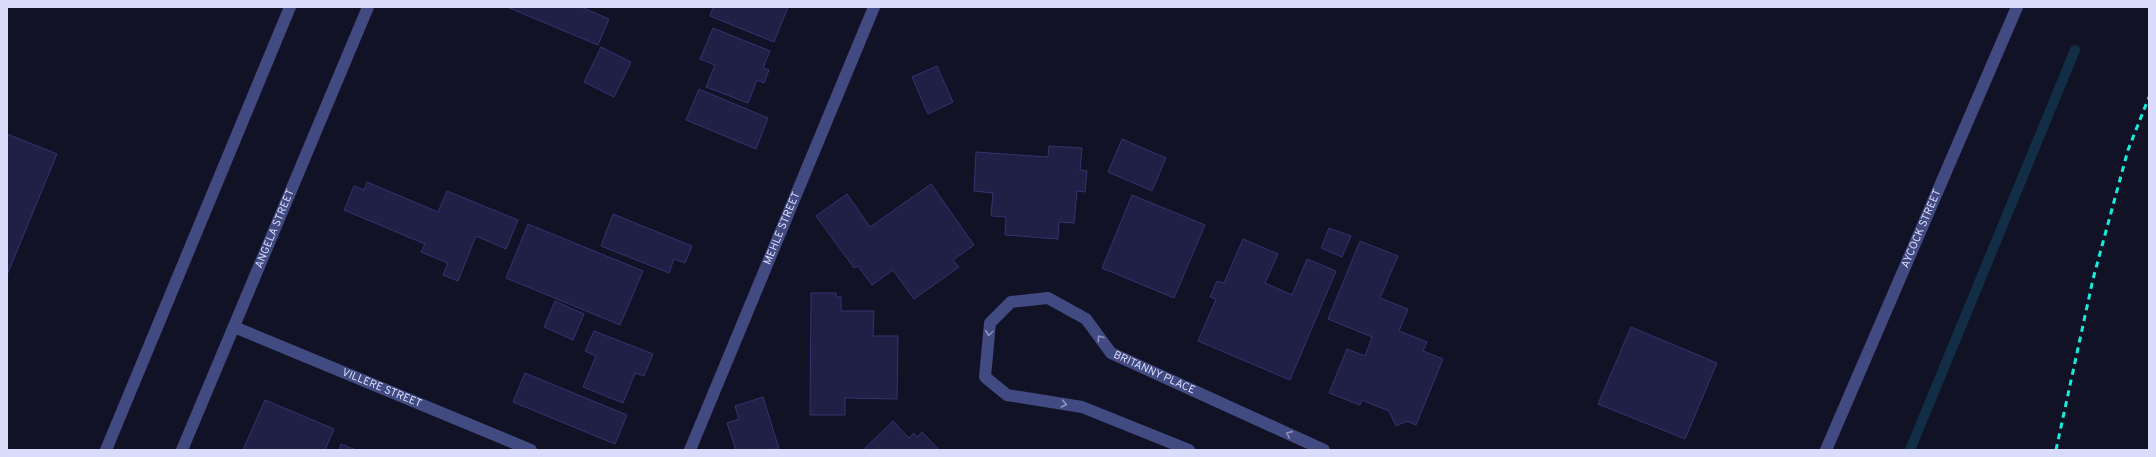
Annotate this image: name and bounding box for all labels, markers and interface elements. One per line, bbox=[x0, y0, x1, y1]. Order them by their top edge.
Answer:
street label: ANGELA STREET bbox=[252, 187, 298, 271]
street label: AYCOCK STREET bbox=[1898, 187, 1945, 270]
street label: MEHLE STREET bbox=[761, 190, 803, 267]
one-way arrow bbox=[985, 330, 994, 336]
one-way arrow bbox=[1098, 335, 1105, 342]
street label: BRITANNY PLACE bbox=[1111, 348, 1197, 397]
street label: VILLERE STREET bbox=[340, 365, 424, 411]
one-way arrow bbox=[1061, 399, 1067, 408]
one-way arrow bbox=[1285, 431, 1293, 439]

